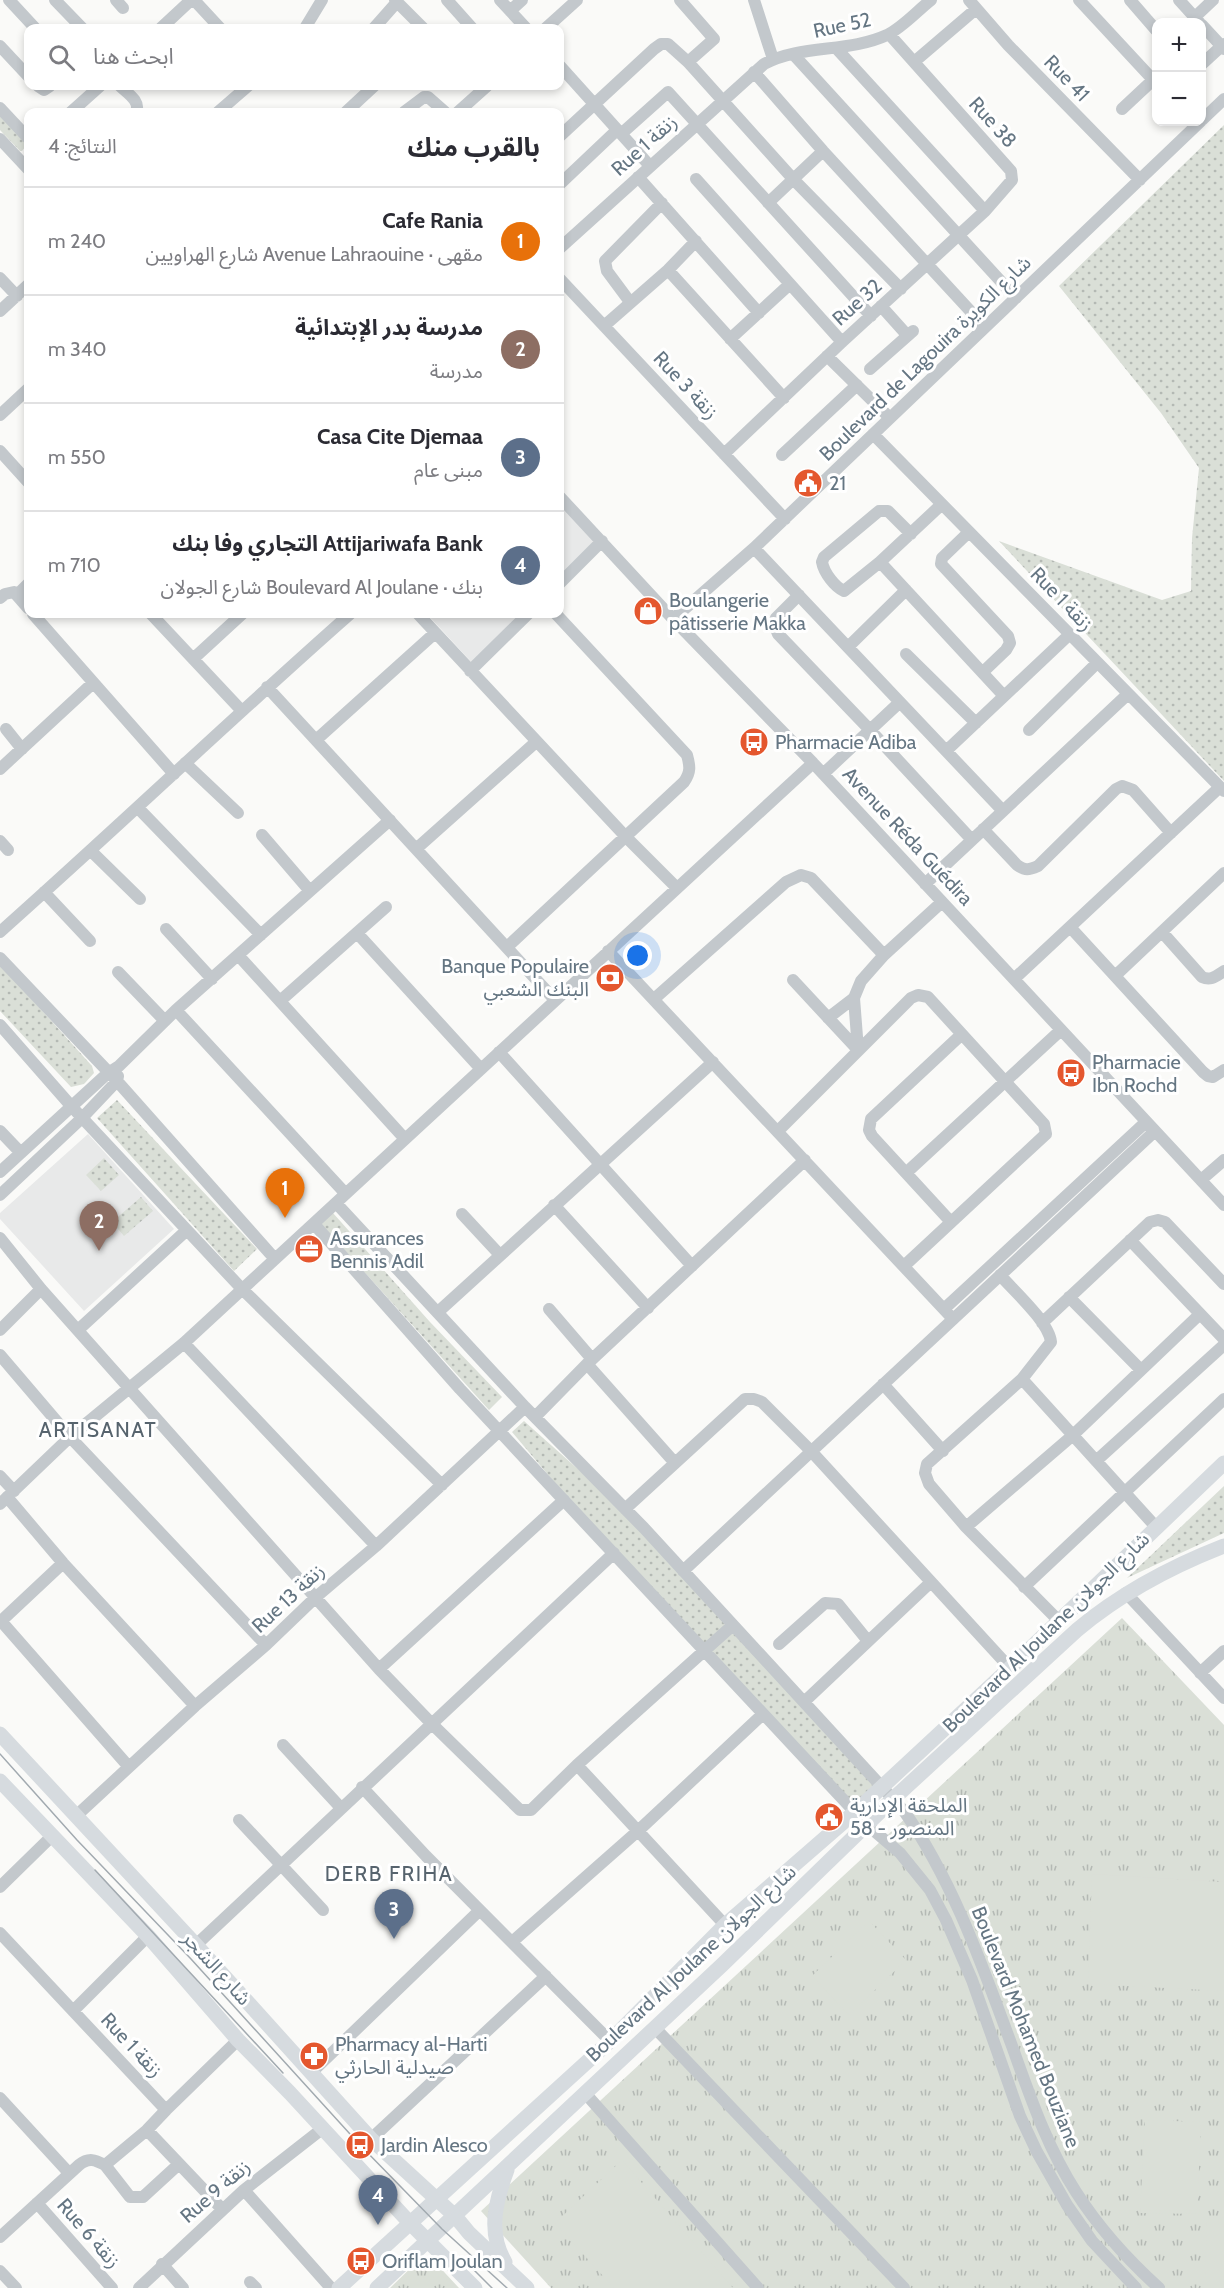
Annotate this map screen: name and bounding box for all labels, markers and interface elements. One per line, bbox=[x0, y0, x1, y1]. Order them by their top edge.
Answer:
street label: Rue 52 bbox=[811, 7, 873, 43]
map controls bbox=[1152, 18, 1206, 126]
button: + bbox=[1152, 18, 1206, 72]
search box bbox=[24, 24, 564, 90]
icon: search bbox=[45, 41, 78, 74]
text: ابحث هنا bbox=[93, 43, 174, 70]
street label: Rue 41 bbox=[1039, 50, 1095, 106]
button: − bbox=[1152, 72, 1206, 126]
street label: Rue 38 bbox=[964, 92, 1022, 152]
street label: Rue 1 زنقة bbox=[606, 109, 682, 181]
text: بالقرب منك bbox=[407, 131, 540, 163]
text: النتائج: 4 bbox=[48, 134, 117, 158]
text: Cafe Rania bbox=[382, 207, 483, 234]
text: 240 m bbox=[48, 229, 106, 253]
text: 1 bbox=[517, 229, 524, 253]
text: مقهى · Avenue Lahraouine شارع الهراويين bbox=[145, 242, 483, 266]
street label: Boulevard de Lagouira شارع الكويرة bbox=[814, 250, 1038, 468]
street label: Rue 32 bbox=[827, 274, 887, 330]
text: مدرسة بدر الإبتدائية bbox=[295, 314, 483, 341]
text: 340 m bbox=[48, 337, 106, 361]
text: 2 bbox=[515, 337, 526, 361]
street label: Rue 3 زنقة bbox=[649, 346, 723, 424]
text: مدرسة bbox=[430, 359, 483, 383]
text: Casa Cite Djemaa bbox=[317, 423, 483, 450]
text: 550 m bbox=[48, 445, 106, 469]
text: 3 bbox=[515, 445, 526, 469]
text: مبنى عام bbox=[414, 458, 483, 482]
public building icon: 21 bbox=[792, 467, 824, 499]
place label: 21 bbox=[829, 471, 846, 495]
text: Attijariwafa Bank التجاري وفا بنك bbox=[172, 530, 483, 557]
text: 710 m bbox=[48, 553, 101, 577]
text: 4 bbox=[514, 553, 527, 577]
street label: Rue 1 زنقة bbox=[1026, 562, 1098, 636]
text: بنك · Boulevard Al Joulane شارع الجولان bbox=[160, 575, 483, 599]
place label: Boulangerie pâtisserie Makka bbox=[669, 588, 806, 635]
shop icon: Boulangerie pâtisserie Makka bbox=[632, 595, 664, 627]
bus stop icon: Pharmacie Adiba bbox=[738, 726, 770, 758]
place label: Pharmacie Adiba bbox=[775, 730, 917, 754]
street label: Avenue Réda Guédira bbox=[838, 762, 978, 910]
your location bbox=[623, 941, 652, 970]
place label: Banque Populaire البنك الشعبي bbox=[441, 954, 589, 1005]
bank icon: Banque Populaire البنك الشعبي bbox=[594, 962, 626, 994]
place label: Pharmacie Ibn Rochd bbox=[1092, 1050, 1181, 1097]
bus stop icon: Pharmacie Ibn Rochd bbox=[1055, 1057, 1087, 1089]
pin: 1 bbox=[266, 1168, 304, 1218]
pin: 2 bbox=[80, 1202, 118, 1251]
place label: Assurances Bennis Adil bbox=[330, 1226, 424, 1273]
office icon: Assurances Bennis Adil bbox=[293, 1233, 325, 1265]
district label: ARTISANAT bbox=[39, 1417, 157, 1442]
street label: Boulevard Al Joulane شارع الجولان bbox=[938, 1527, 1156, 1739]
street label: Rue 13 زنقة bbox=[247, 1558, 329, 1638]
place label: الملحقة الإدارية 58 - المنصور bbox=[850, 1793, 968, 1840]
public building icon: الملحقة الإدارية 58 - المنصور bbox=[813, 1801, 845, 1833]
street label: Boulevard Al Joulane شارع الجولان bbox=[581, 1859, 803, 2069]
district label: DERB FRIHA bbox=[325, 1861, 453, 1886]
pin: 3 bbox=[374, 1890, 414, 1939]
street label: Boulevard Mohamed Bouziane bbox=[967, 1903, 1085, 2151]
street label: شارع الشجر bbox=[175, 1925, 256, 2012]
street label: Rue 1 زنقة bbox=[96, 2008, 168, 2082]
place label: Pharmacy al-Harti صيدلية الحارثي bbox=[335, 2032, 488, 2083]
pharmacy icon: Pharmacy al-Harti صيدلية الحارثي bbox=[298, 2040, 330, 2072]
bus stop icon: Jardin Alesco bbox=[344, 2129, 376, 2161]
place label: Jardin Alesco bbox=[380, 2133, 488, 2157]
street label: Rue 9 زنقة bbox=[175, 2154, 255, 2228]
pin: 4 bbox=[358, 2176, 398, 2225]
street label: Rue 6 زنقة bbox=[52, 2193, 126, 2273]
bus stop icon: Oriflam Joulan bbox=[345, 2245, 377, 2277]
place label: Oriflam Joulan bbox=[382, 2249, 503, 2273]

